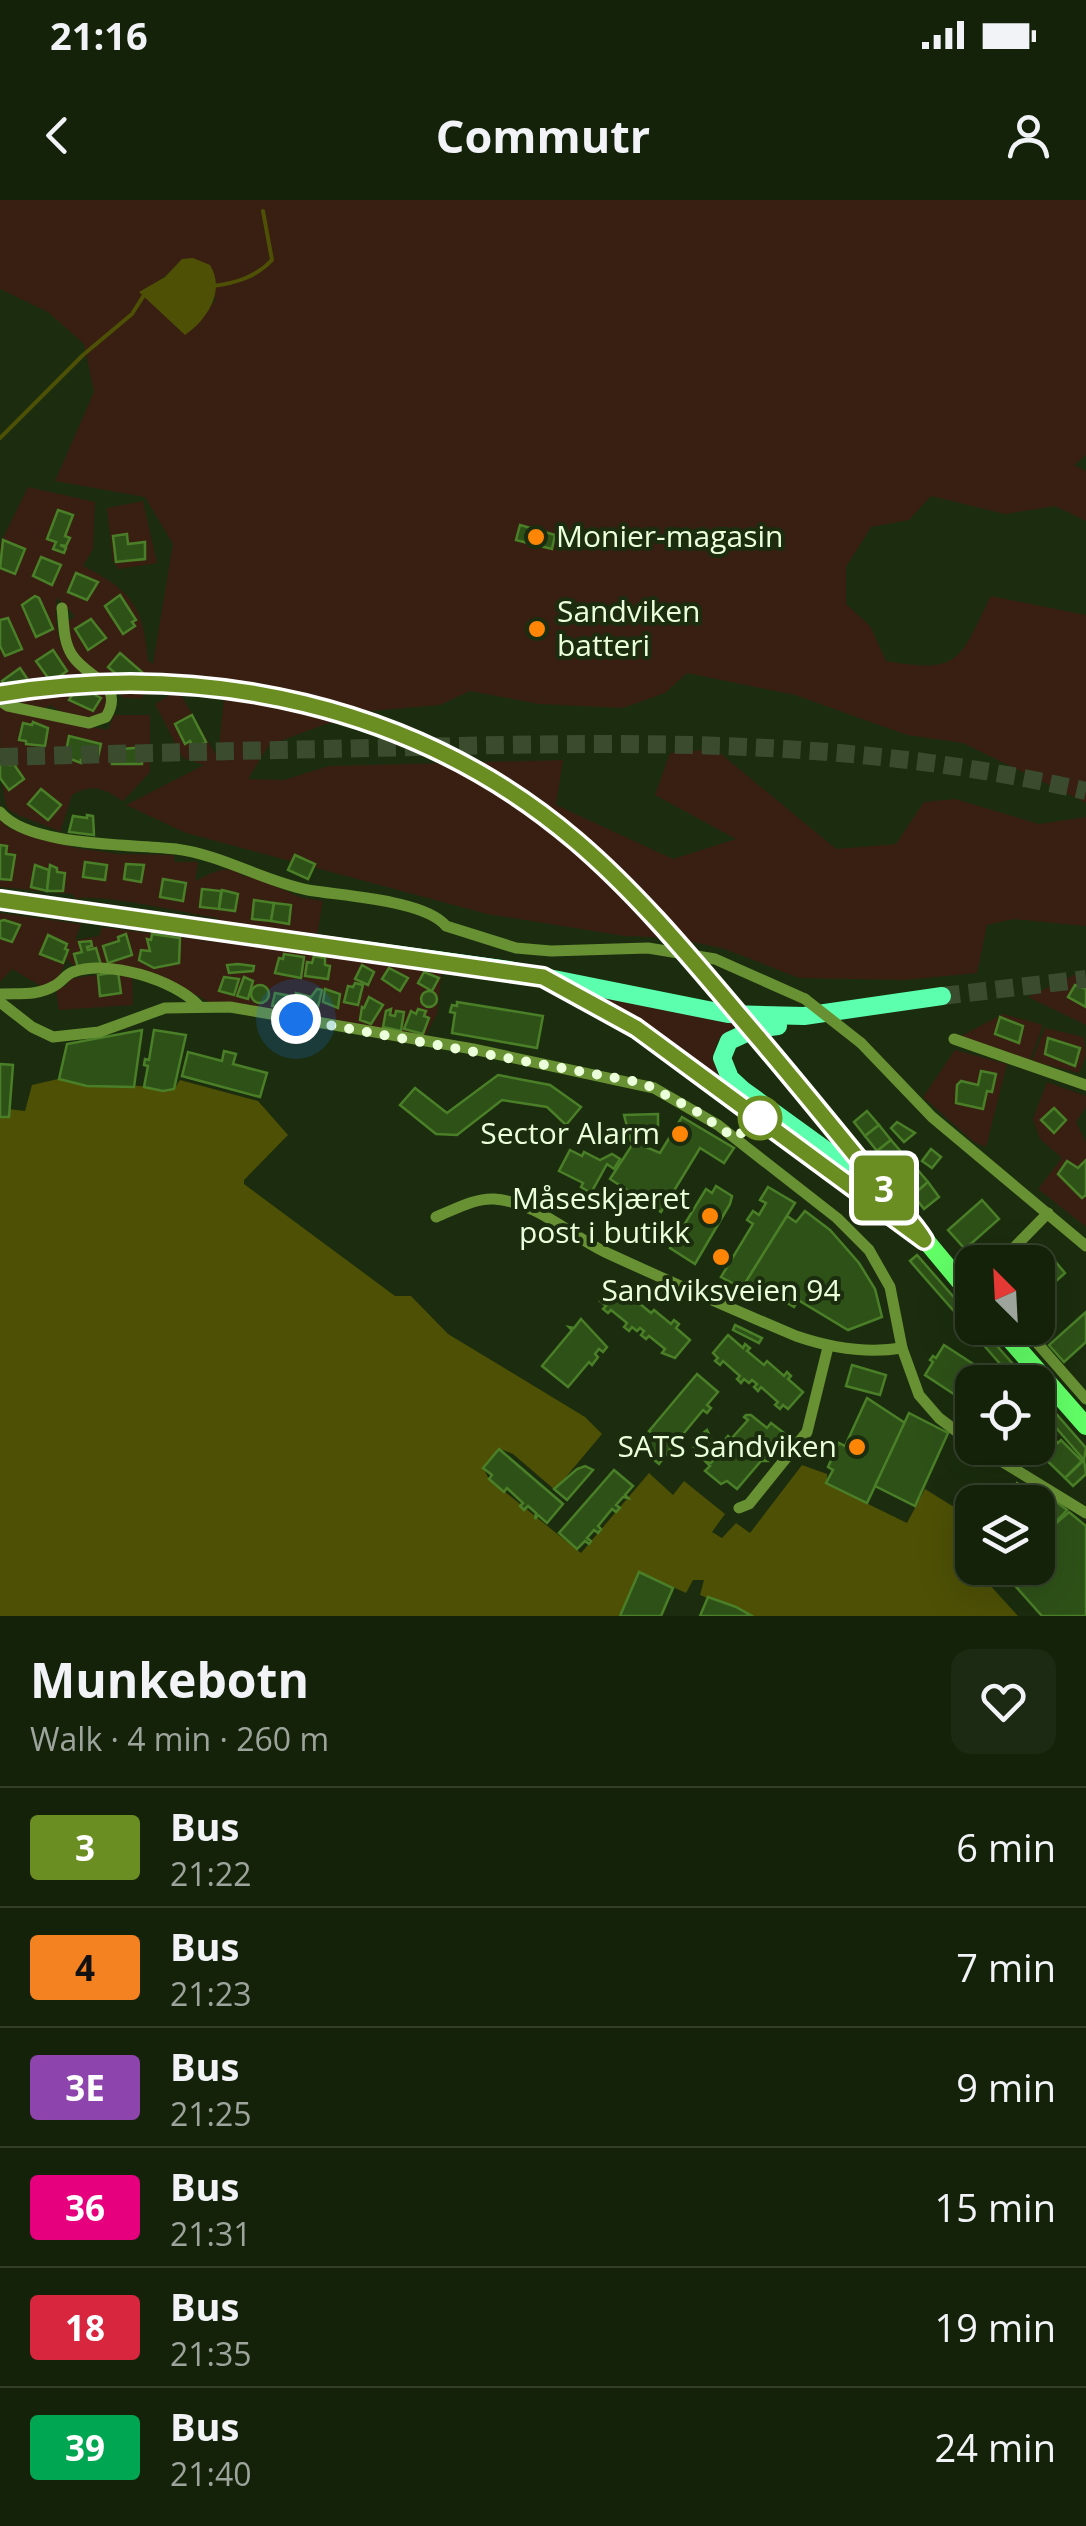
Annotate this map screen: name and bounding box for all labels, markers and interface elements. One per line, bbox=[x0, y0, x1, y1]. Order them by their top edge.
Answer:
text: 21:16 bbox=[50, 9, 148, 61]
text: Commutr bbox=[436, 105, 650, 166]
icon: back bbox=[30, 108, 85, 163]
icon: person bbox=[1001, 108, 1056, 163]
place label: Monier-magasin bbox=[556, 515, 783, 556]
marker: Monier-magasin bbox=[525, 526, 547, 548]
place label: Sandviken batteri bbox=[557, 590, 700, 665]
marker: Sandviken batteri bbox=[526, 618, 548, 640]
your location bbox=[271, 994, 321, 1044]
unlabelled marker bbox=[739, 1097, 781, 1139]
place label: Sector Alarm bbox=[480, 1112, 660, 1153]
marker: Sector Alarm bbox=[669, 1123, 691, 1145]
line badge: 3 bbox=[852, 1156, 916, 1220]
text: 3 bbox=[874, 1165, 894, 1212]
place label: Måseskjæret post i butikk bbox=[512, 1177, 690, 1252]
marker: Måseskjæret post i butikk bbox=[699, 1205, 721, 1227]
north arrow bbox=[955, 1245, 1055, 1345]
map controls bbox=[955, 1245, 1055, 1585]
marker: Sandviksveien 94 bbox=[710, 1246, 732, 1268]
place label: Sandviksveien 94 bbox=[601, 1269, 841, 1310]
button: locate bbox=[955, 1365, 1055, 1465]
place label: SATS Sandviken bbox=[617, 1425, 837, 1466]
marker: SATS Sandviken bbox=[846, 1436, 868, 1458]
button: layers bbox=[955, 1485, 1055, 1585]
text: Munkebotn bbox=[30, 1647, 309, 1712]
button: heart bbox=[951, 1649, 1056, 1754]
text: Walk · 4 min · 260 m bbox=[30, 1717, 329, 1760]
text: Bus bbox=[170, 1800, 239, 1852]
text: 6 min bbox=[956, 1821, 1056, 1873]
text: 3 bbox=[75, 1824, 95, 1871]
text: 21:22 bbox=[170, 1852, 252, 1895]
text: Bus bbox=[170, 1920, 239, 1972]
text: 7 min bbox=[956, 1941, 1056, 1993]
text: 4 bbox=[75, 1944, 95, 1991]
text: 21:23 bbox=[170, 1972, 252, 2015]
text: Bus bbox=[170, 2040, 239, 2092]
text: 9 min bbox=[956, 2061, 1056, 2113]
text: 3E bbox=[65, 2064, 105, 2111]
text: 21:25 bbox=[170, 2092, 252, 2135]
text: Bus bbox=[170, 2160, 239, 2212]
text: 15 min bbox=[935, 2181, 1056, 2233]
text: 36 bbox=[65, 2184, 105, 2231]
text: 21:31 bbox=[170, 2212, 252, 2255]
text: Bus bbox=[170, 2280, 239, 2332]
text: 19 min bbox=[935, 2301, 1056, 2353]
text: 18 bbox=[65, 2304, 105, 2351]
text: 21:35 bbox=[170, 2332, 252, 2375]
text: Bus bbox=[170, 2400, 239, 2452]
text: 24 min bbox=[935, 2421, 1056, 2473]
text: 39 bbox=[65, 2424, 105, 2471]
text: 21:40 bbox=[170, 2452, 252, 2495]

